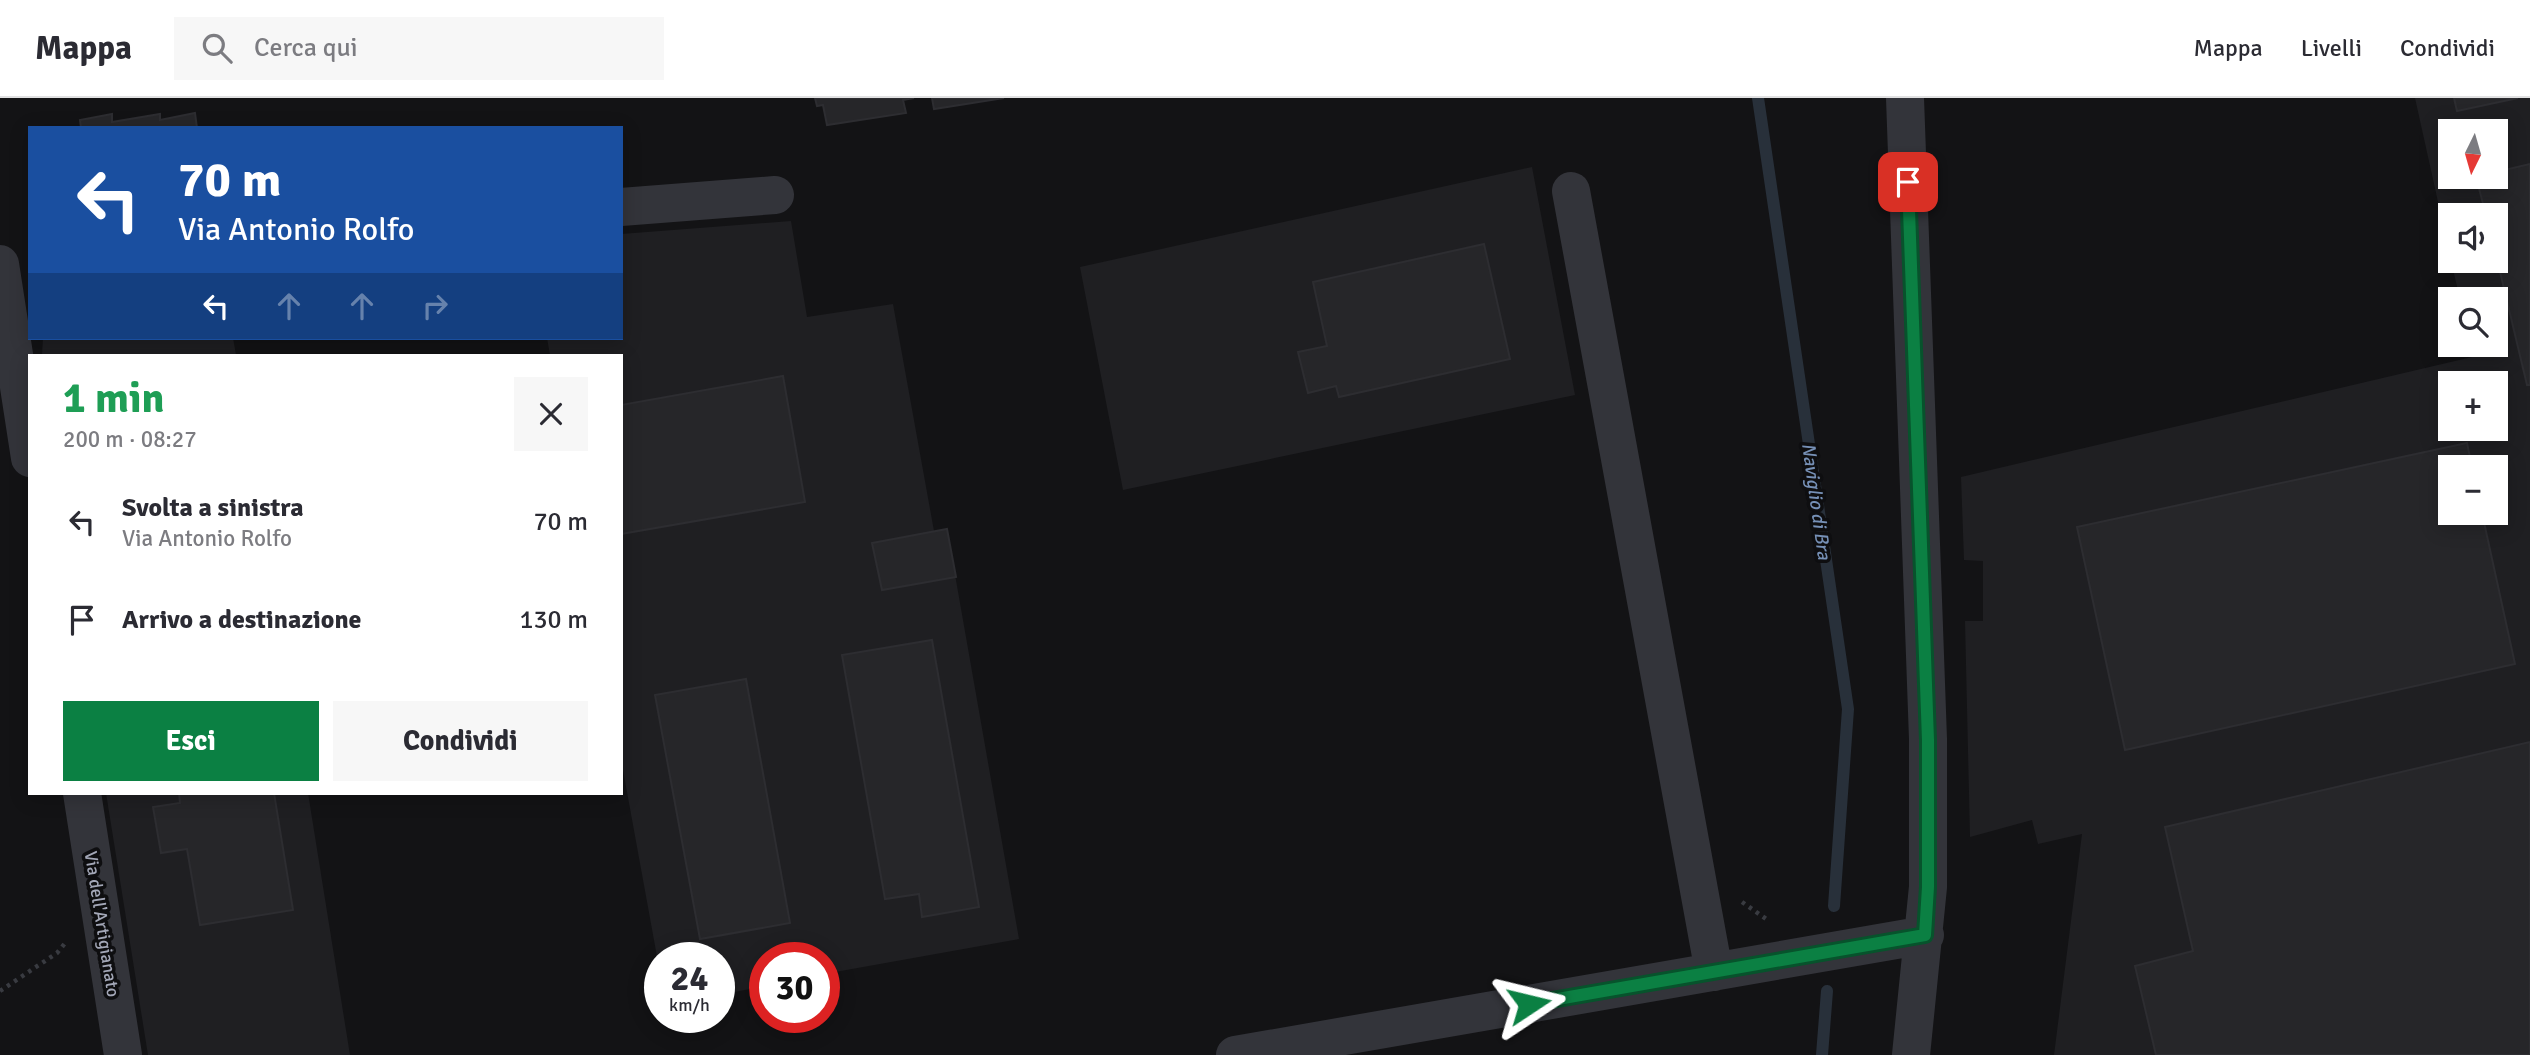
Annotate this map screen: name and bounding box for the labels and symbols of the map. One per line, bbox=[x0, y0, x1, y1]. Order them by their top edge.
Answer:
north arrow bbox=[2438, 119, 2508, 189]
pin bbox=[1878, 152, 1938, 212]
water label: Naviglio di Bra bbox=[1796, 441, 1836, 562]
street label: Via dell'Artigianato bbox=[80, 849, 124, 999]
speed limit sign: 30 bbox=[749, 942, 840, 1033]
position arrow bbox=[1492, 967, 1566, 1041]

